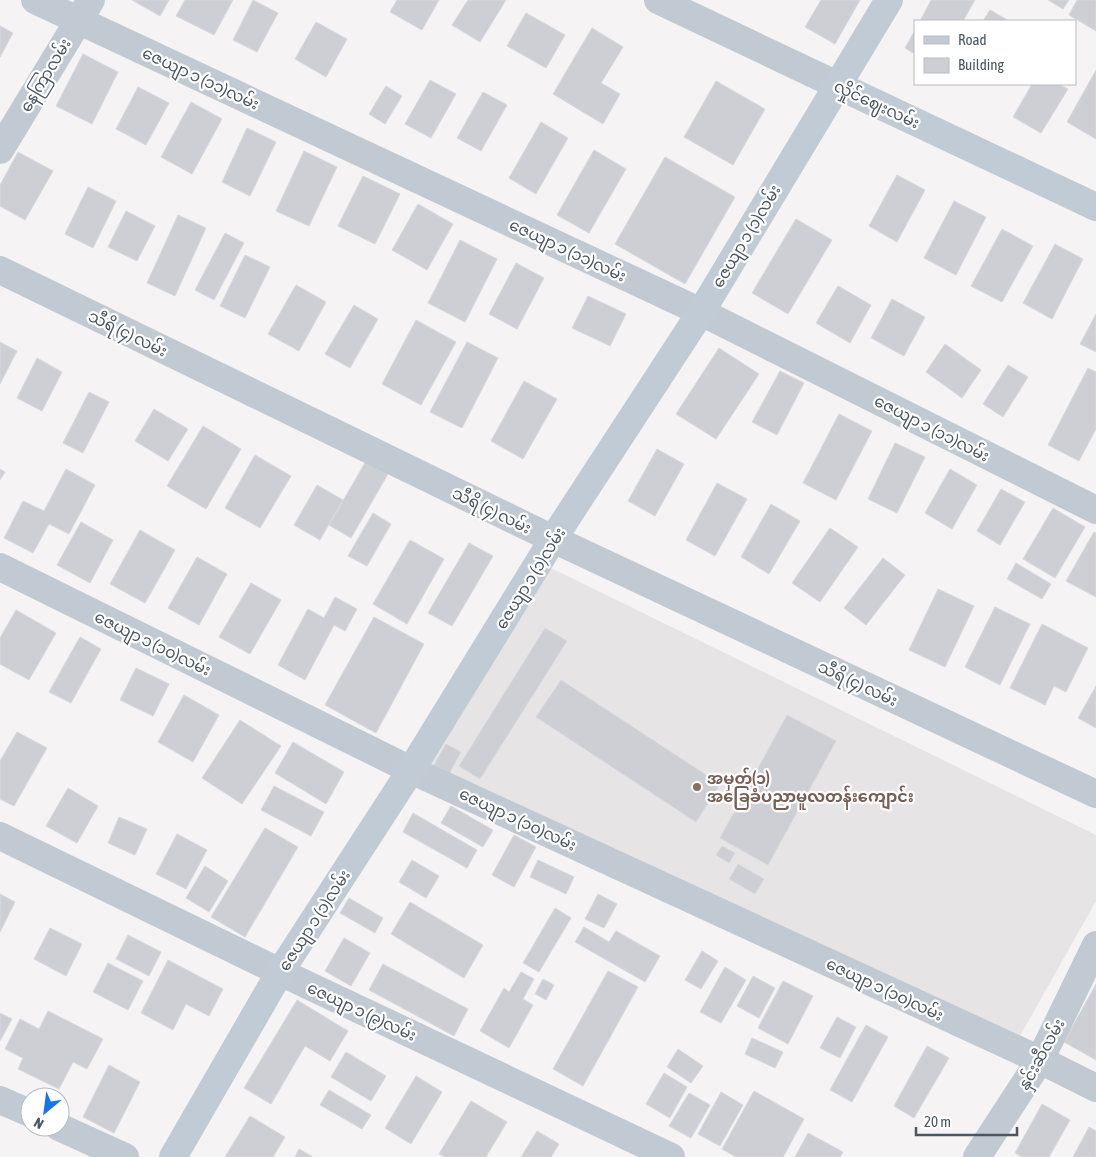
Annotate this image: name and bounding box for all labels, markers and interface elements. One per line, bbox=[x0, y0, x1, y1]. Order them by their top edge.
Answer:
legend bbox=[914, 20, 1076, 85]
text: Road bbox=[958, 31, 987, 48]
street label: နေကြာလမ်း bbox=[14, 34, 78, 117]
street label: ဇေယျာ ၁ (၁၁)လမ်း bbox=[138, 41, 263, 117]
text: Building bbox=[958, 56, 1004, 73]
street label: လှိုင်ဈေးလမ်း bbox=[829, 75, 923, 136]
street label: ဇေယျာ ၁ (၁)လမ်း bbox=[707, 180, 788, 293]
street label: ဇေယျာ ၁ (၁၁)လမ်း bbox=[505, 213, 630, 289]
street label: သီရိ (၄) လမ်း bbox=[83, 304, 171, 364]
street label: ဇေယျာ ၁ (၁၁)လမ်း bbox=[869, 389, 993, 469]
street label: သီရိ (၄) လမ်း bbox=[447, 481, 535, 541]
street label: ဇေယျာ ၁ (၁)လမ်း bbox=[490, 523, 573, 635]
street label: ဇေယျာ ၁ (၁၀)လမ်း bbox=[90, 605, 215, 683]
street label: သီရိ (၄) လမ်း bbox=[813, 655, 901, 714]
place label: အမှတ်(၁) အခြေခံပညာမူလတန်းကျောင်း bbox=[707, 767, 914, 810]
marker: အမှတ်(၁) အခြေခံပညာမူလတန်းကျောင်း bbox=[691, 781, 703, 793]
street label: ဇေယျာ ၁ (၁၀)လမ်း bbox=[455, 782, 580, 859]
street label: ဇေယျာ ၁ (၁)လမ်း bbox=[273, 865, 357, 977]
street label: ဇေယျာ ၁ (၁၀)လမ်း bbox=[822, 952, 947, 1029]
street label: ဇေယျာ ၁ (၉)လမ်း bbox=[303, 976, 420, 1049]
street label: နှင်းဆီလမ်း bbox=[1012, 1014, 1073, 1096]
north arrow bbox=[20, 1087, 70, 1137]
scale bar bbox=[916, 1104, 1017, 1136]
text: 20 m bbox=[924, 1113, 951, 1130]
text: N bbox=[31, 1114, 46, 1132]

